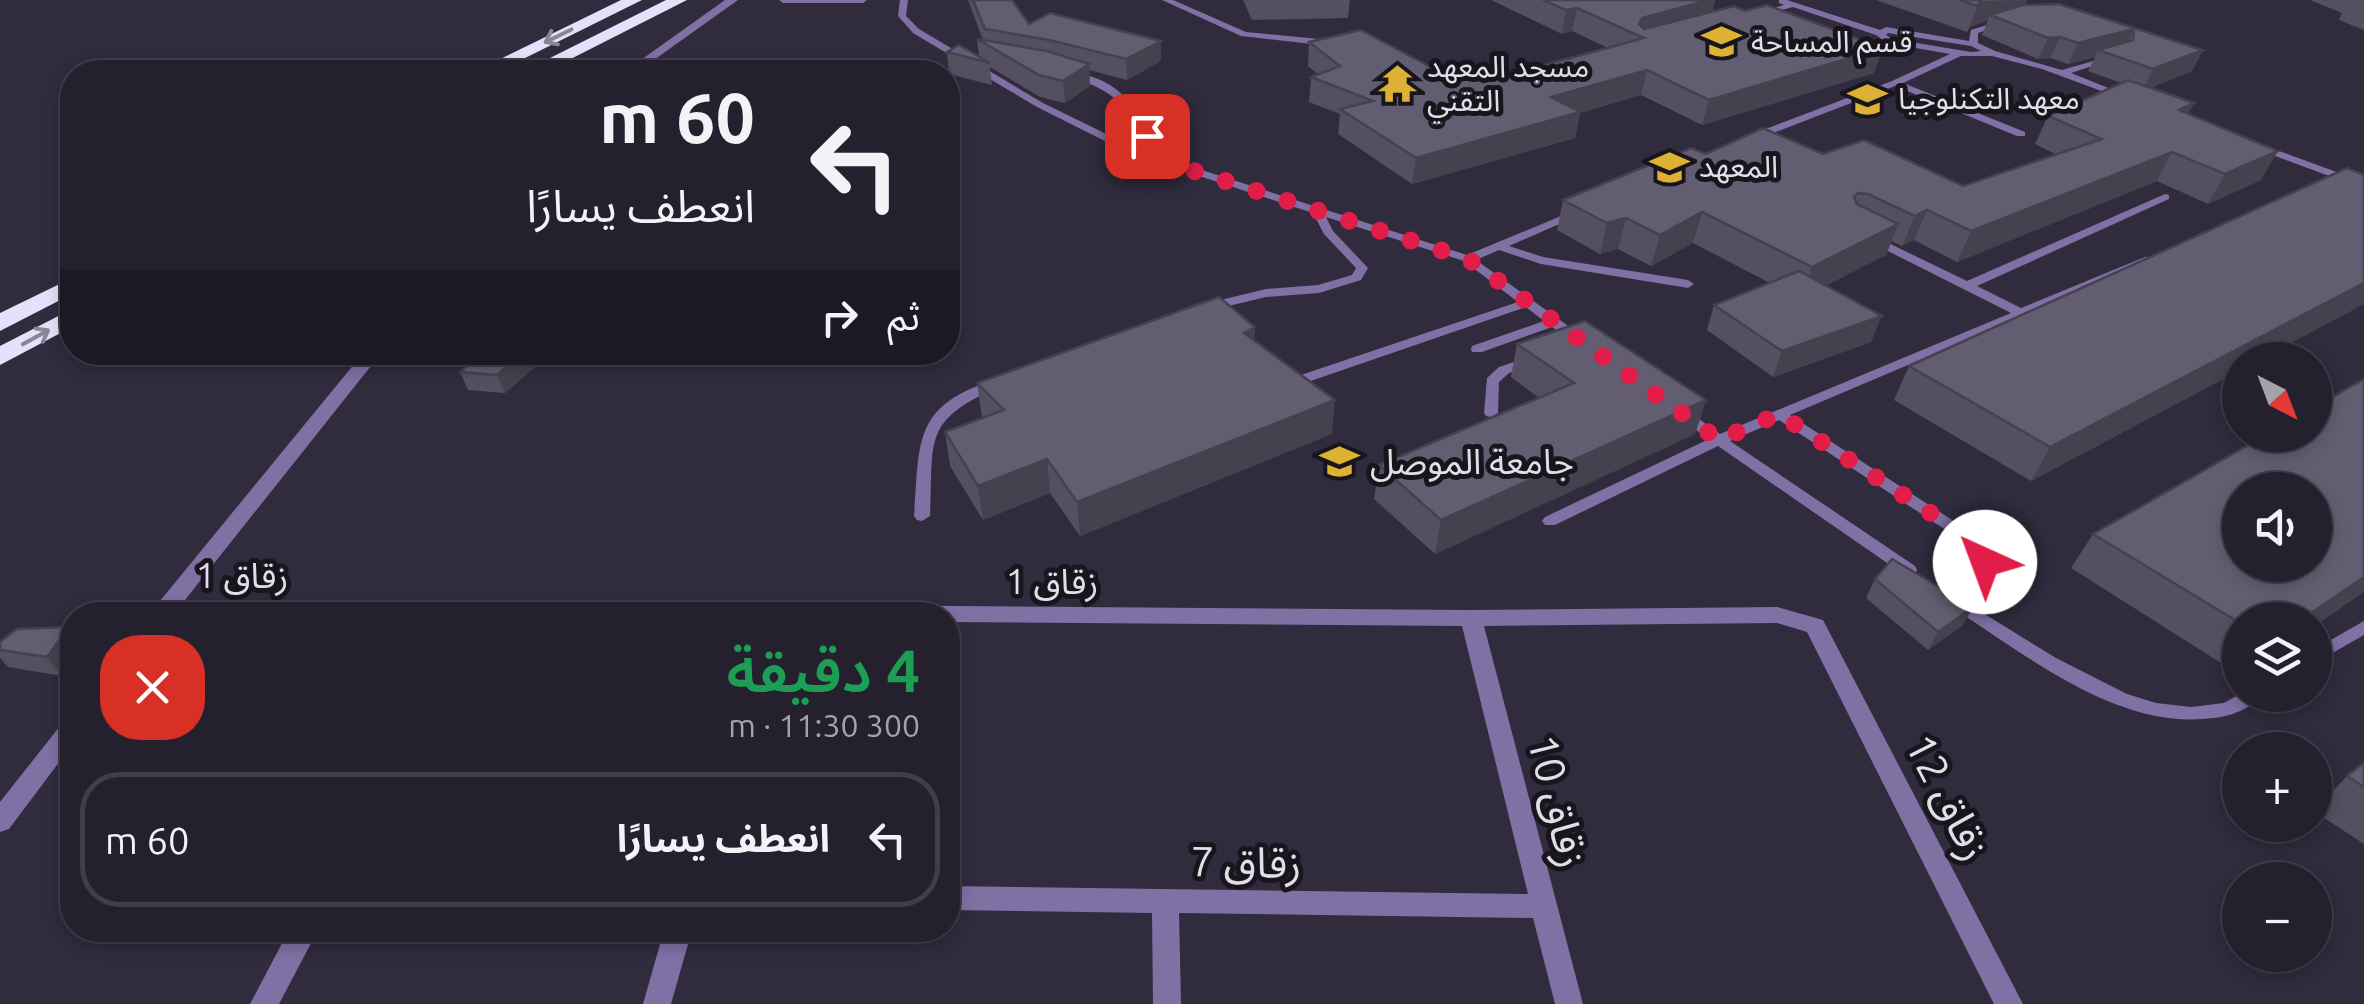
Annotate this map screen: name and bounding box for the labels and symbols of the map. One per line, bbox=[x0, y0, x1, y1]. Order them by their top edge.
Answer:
school or university icon: قسم المساحة bbox=[1700, 21, 1742, 63]
place label: قسم المساحة bbox=[1751, 24, 1912, 65]
one-way arrow bbox=[544, 27, 573, 46]
place label: مسجد المعهد التقني bbox=[1427, 49, 1589, 124]
temple icon: مسجد المعهد التقني bbox=[1376, 63, 1418, 105]
school or university icon: معهد التكنلوجيا bbox=[1847, 78, 1889, 120]
place label: معهد التكنلوجيا bbox=[1898, 81, 2080, 116]
pin bbox=[1105, 94, 1190, 179]
school or university icon: المعهد bbox=[1648, 146, 1690, 188]
place label: المعهد bbox=[1699, 149, 1778, 184]
one-way arrow bbox=[21, 326, 51, 346]
north arrow bbox=[2222, 342, 2332, 452]
school or university icon: جامعة الموصل bbox=[1319, 441, 1361, 483]
place label: جامعة الموصل bbox=[1370, 441, 1574, 482]
position arrow bbox=[1933, 510, 2037, 614]
street label: زقاق 1 bbox=[196, 555, 288, 597]
street label: زقاق 1 bbox=[1006, 561, 1098, 603]
street label: زقاق 12 bbox=[1895, 726, 2000, 868]
street label: زقاق 10 bbox=[1517, 730, 1598, 872]
street label: زقاق 7 bbox=[1190, 837, 1302, 888]

